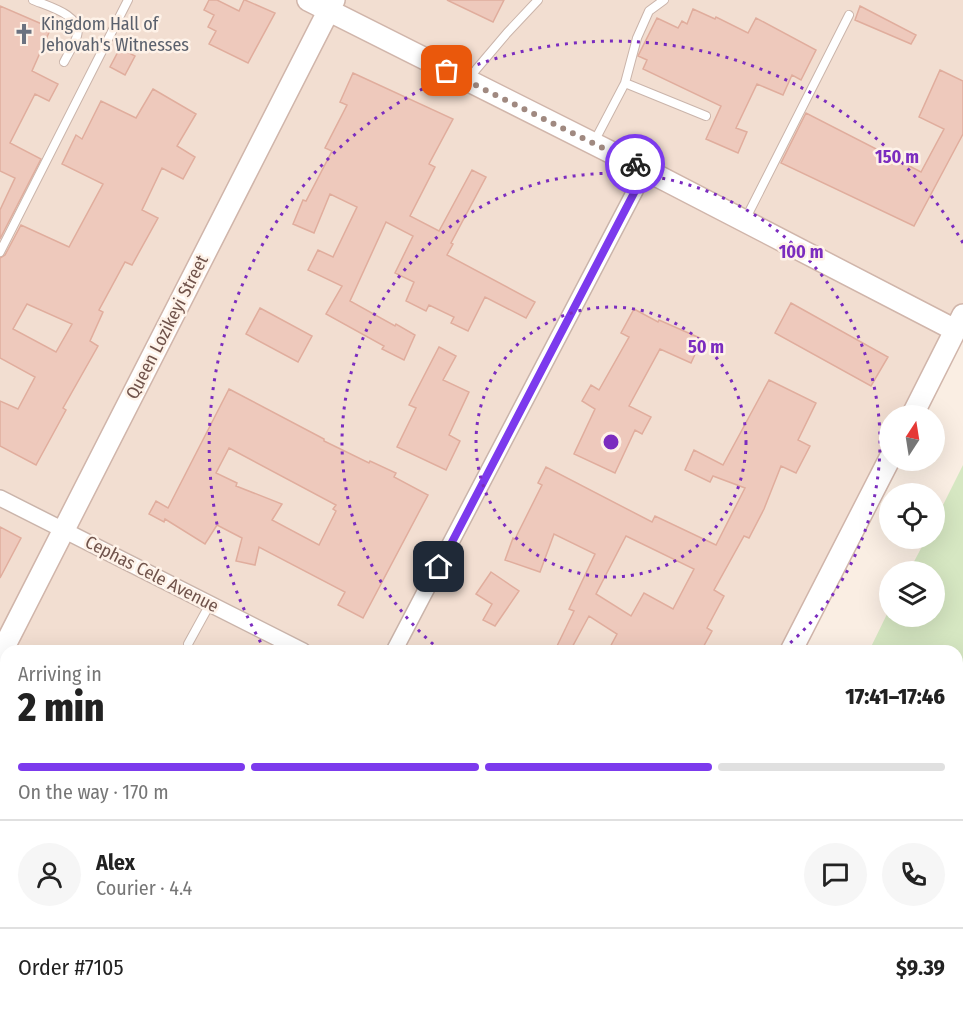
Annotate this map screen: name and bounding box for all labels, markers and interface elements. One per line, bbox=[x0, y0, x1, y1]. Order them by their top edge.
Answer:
place label: Kingdom Hall of Jehovah's Witnesses bbox=[41, 13, 189, 56]
church icon: Kingdom Hall of Jehovah's Witnesses bbox=[12, 22, 36, 46]
pin bbox=[421, 45, 472, 96]
icon: bag bbox=[430, 54, 463, 87]
courier bbox=[605, 134, 665, 194]
text: 150 m bbox=[875, 146, 919, 168]
icon: bike bbox=[619, 148, 652, 181]
text: 100 m bbox=[779, 241, 823, 263]
street label: Queen Lozikeyi Street bbox=[121, 251, 213, 403]
text: 50 m bbox=[688, 336, 724, 358]
north arrow bbox=[879, 405, 945, 471]
map controls bbox=[879, 405, 945, 627]
centre of rings bbox=[601, 432, 621, 452]
button: locate bbox=[879, 483, 945, 549]
street label: Cephas Cele Avenue bbox=[82, 531, 223, 617]
pin bbox=[413, 541, 464, 592]
icon: home bbox=[422, 550, 455, 583]
button: layers bbox=[879, 561, 945, 627]
text: Arriving in bbox=[18, 662, 102, 686]
text: 17:41–17:46 bbox=[845, 683, 945, 710]
text: 2 min bbox=[18, 685, 104, 731]
text: On the way · 170 m bbox=[18, 780, 169, 804]
button: person bbox=[18, 843, 81, 906]
button: chat bbox=[804, 843, 867, 906]
button: phone bbox=[882, 843, 945, 906]
text: Alex bbox=[96, 849, 135, 876]
text: Courier · 4.4 bbox=[96, 876, 192, 900]
text: Order #7105 bbox=[18, 954, 124, 981]
text: $9.39 bbox=[896, 954, 945, 981]

